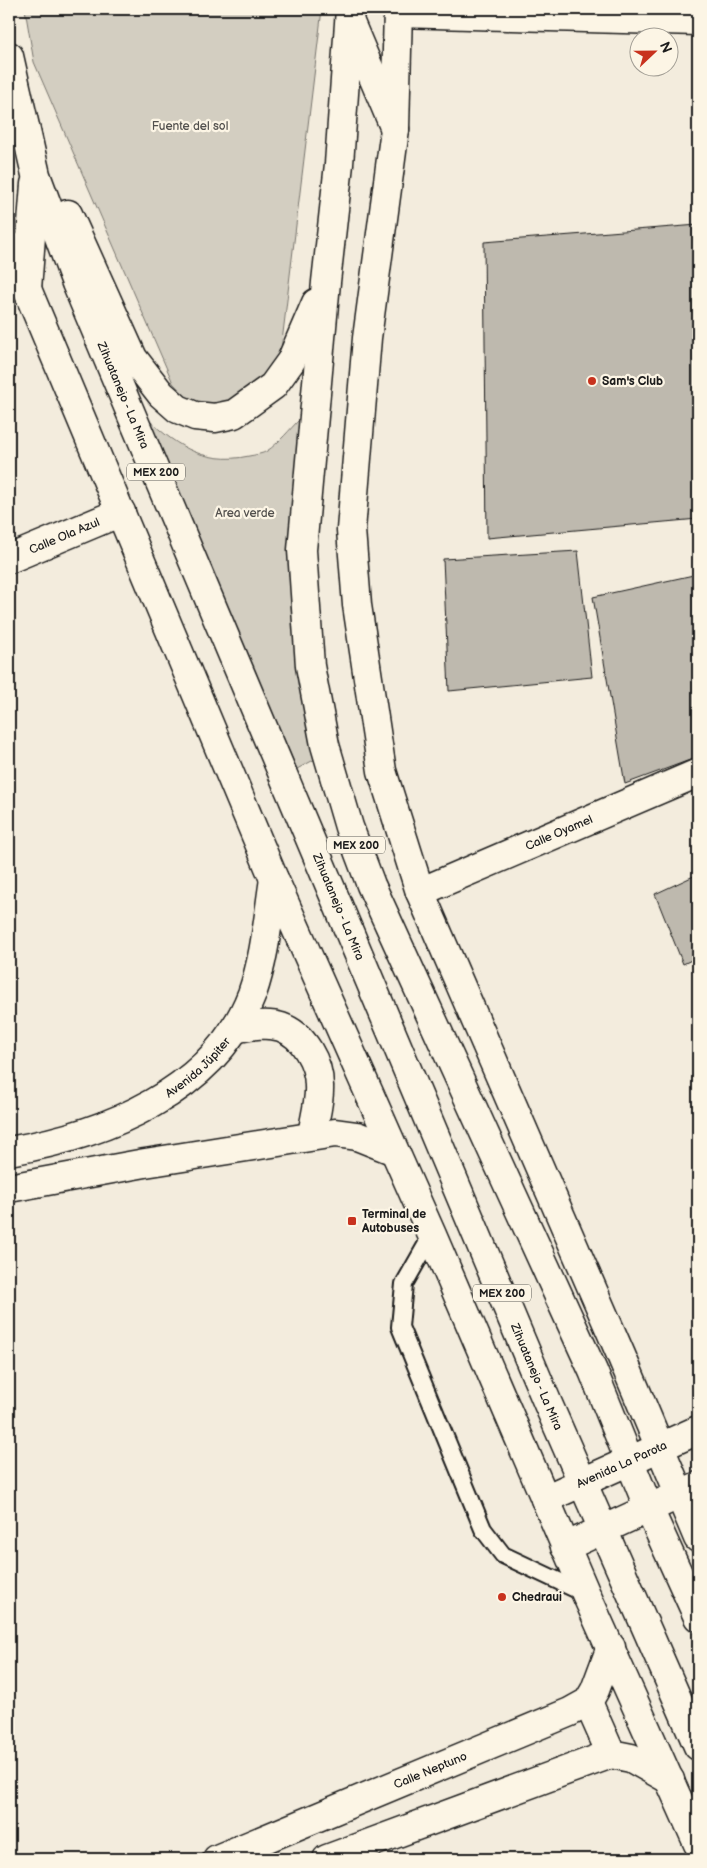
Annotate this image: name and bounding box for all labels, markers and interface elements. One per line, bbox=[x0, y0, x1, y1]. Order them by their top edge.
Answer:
north arrow bbox=[630, 28, 680, 78]
text: N bbox=[656, 39, 675, 55]
park label: Fuente del sol bbox=[152, 119, 228, 134]
street label: Zihuatanejo - La Mira bbox=[94, 339, 152, 451]
place label: Sam's Club bbox=[602, 374, 663, 389]
marker: Sam's Club bbox=[586, 375, 598, 387]
road number: MEX 200 bbox=[127, 464, 185, 481]
park label: Area verde bbox=[215, 506, 275, 521]
street label: Calle Ola Azul bbox=[27, 514, 102, 557]
street label: Calle Oyamel bbox=[523, 812, 595, 854]
road number: MEX 200 bbox=[327, 836, 385, 854]
street label: Zihuatanejo - La Mira bbox=[309, 850, 368, 963]
street label: Avenida Júpiter bbox=[162, 1034, 234, 1101]
place label: Terminal de Autobuses bbox=[361, 1207, 426, 1236]
marker: Terminal de Autobuses bbox=[346, 1215, 358, 1227]
road number: MEX 200 bbox=[473, 1285, 531, 1302]
street label: Zihuatanejo - La Mira bbox=[507, 1320, 566, 1433]
street label: Avenida La Parota bbox=[574, 1437, 669, 1491]
place label: Chedraui bbox=[512, 1590, 562, 1605]
marker: Chedraui bbox=[496, 1591, 508, 1603]
street label: Calle Neptuno bbox=[391, 1748, 469, 1792]

